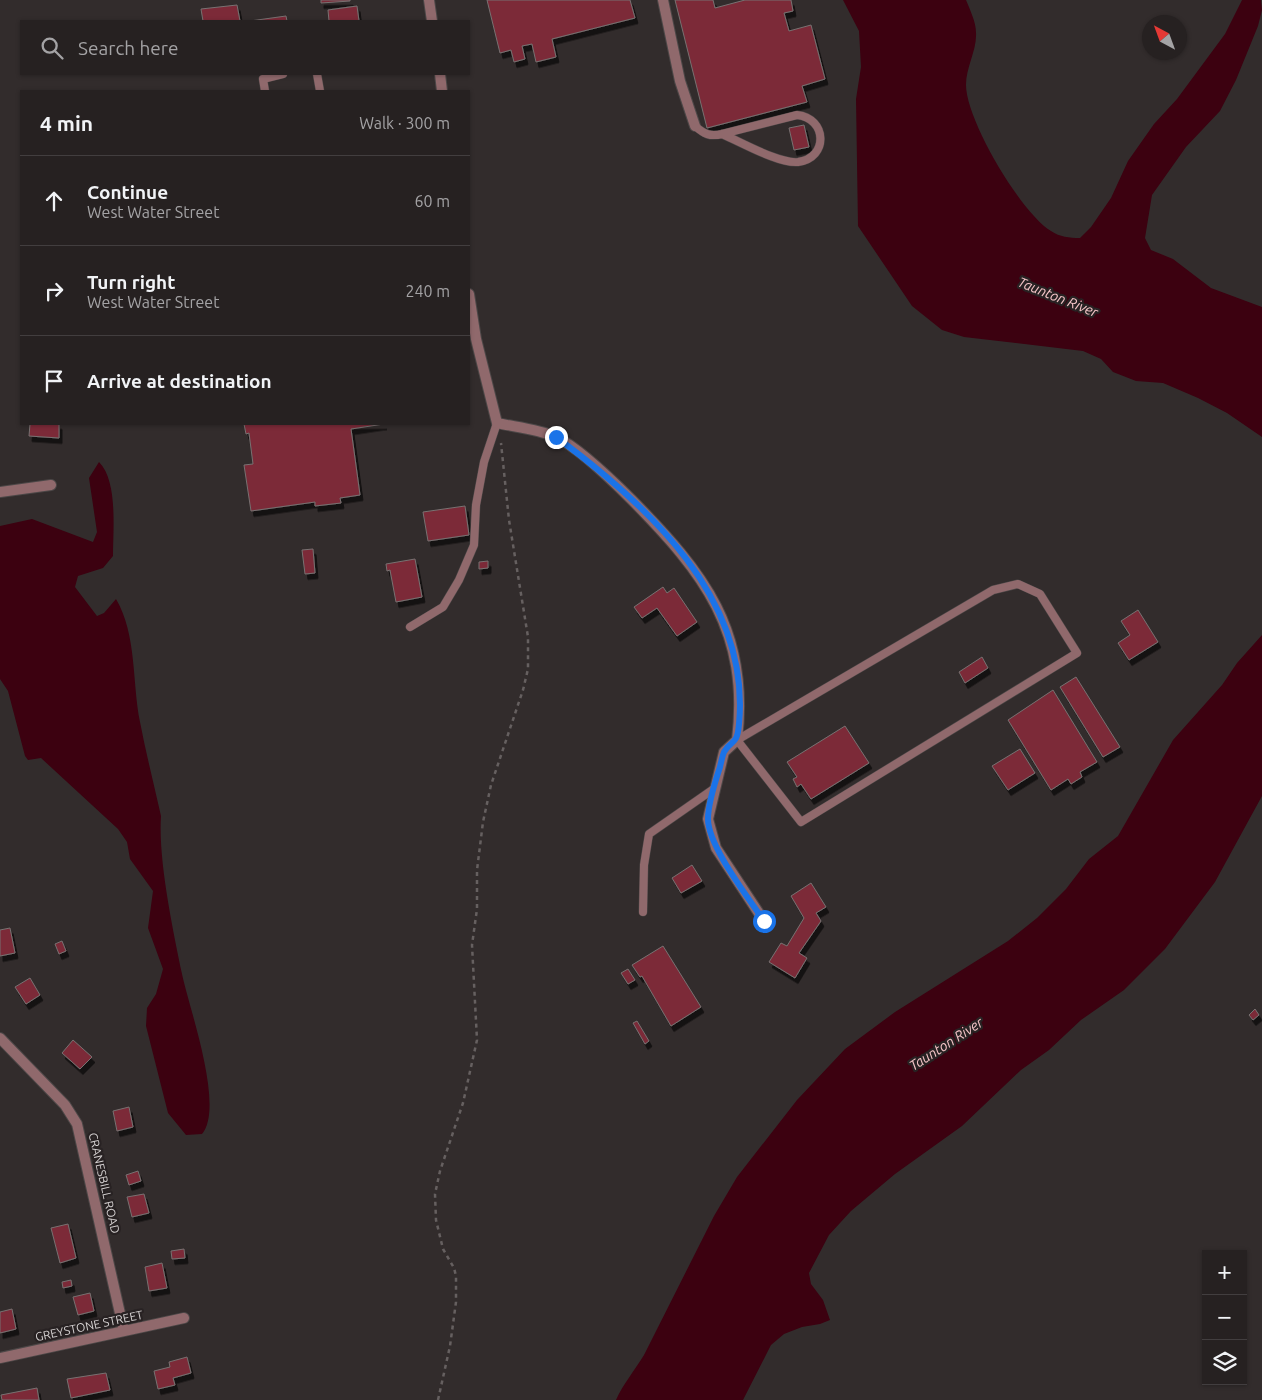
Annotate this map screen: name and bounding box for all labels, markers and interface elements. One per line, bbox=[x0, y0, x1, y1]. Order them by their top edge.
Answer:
north arrow bbox=[1142, 15, 1187, 60]
search box bbox=[20, 20, 470, 75]
icon: search bbox=[38, 34, 66, 62]
text: Search here bbox=[78, 37, 178, 59]
text: 4 min bbox=[40, 111, 93, 135]
text: Walk · 300 m bbox=[359, 114, 450, 132]
text: Continue bbox=[87, 181, 168, 203]
icon: ahead bbox=[40, 187, 68, 215]
text: 60 m bbox=[414, 192, 450, 210]
text: West Water Street bbox=[87, 203, 219, 221]
text: Turn right bbox=[87, 271, 175, 293]
water label: Taunton River bbox=[1016, 274, 1101, 321]
icon: right bbox=[40, 277, 68, 305]
text: 240 m bbox=[405, 282, 450, 300]
text: West Water Street bbox=[87, 293, 219, 311]
icon: arrive bbox=[40, 367, 68, 395]
text: Arrive at destination bbox=[87, 370, 272, 392]
route end bbox=[545, 426, 568, 449]
route start bbox=[753, 910, 776, 933]
water label: Taunton River bbox=[906, 1014, 986, 1074]
street label: CRANESBILL ROAD bbox=[87, 1131, 122, 1235]
map controls bbox=[1202, 1250, 1247, 1385]
button: + bbox=[1202, 1250, 1247, 1295]
button: − bbox=[1202, 1295, 1247, 1340]
street label: GREYSTONE STREET bbox=[34, 1308, 144, 1343]
button: layers bbox=[1202, 1340, 1247, 1385]

